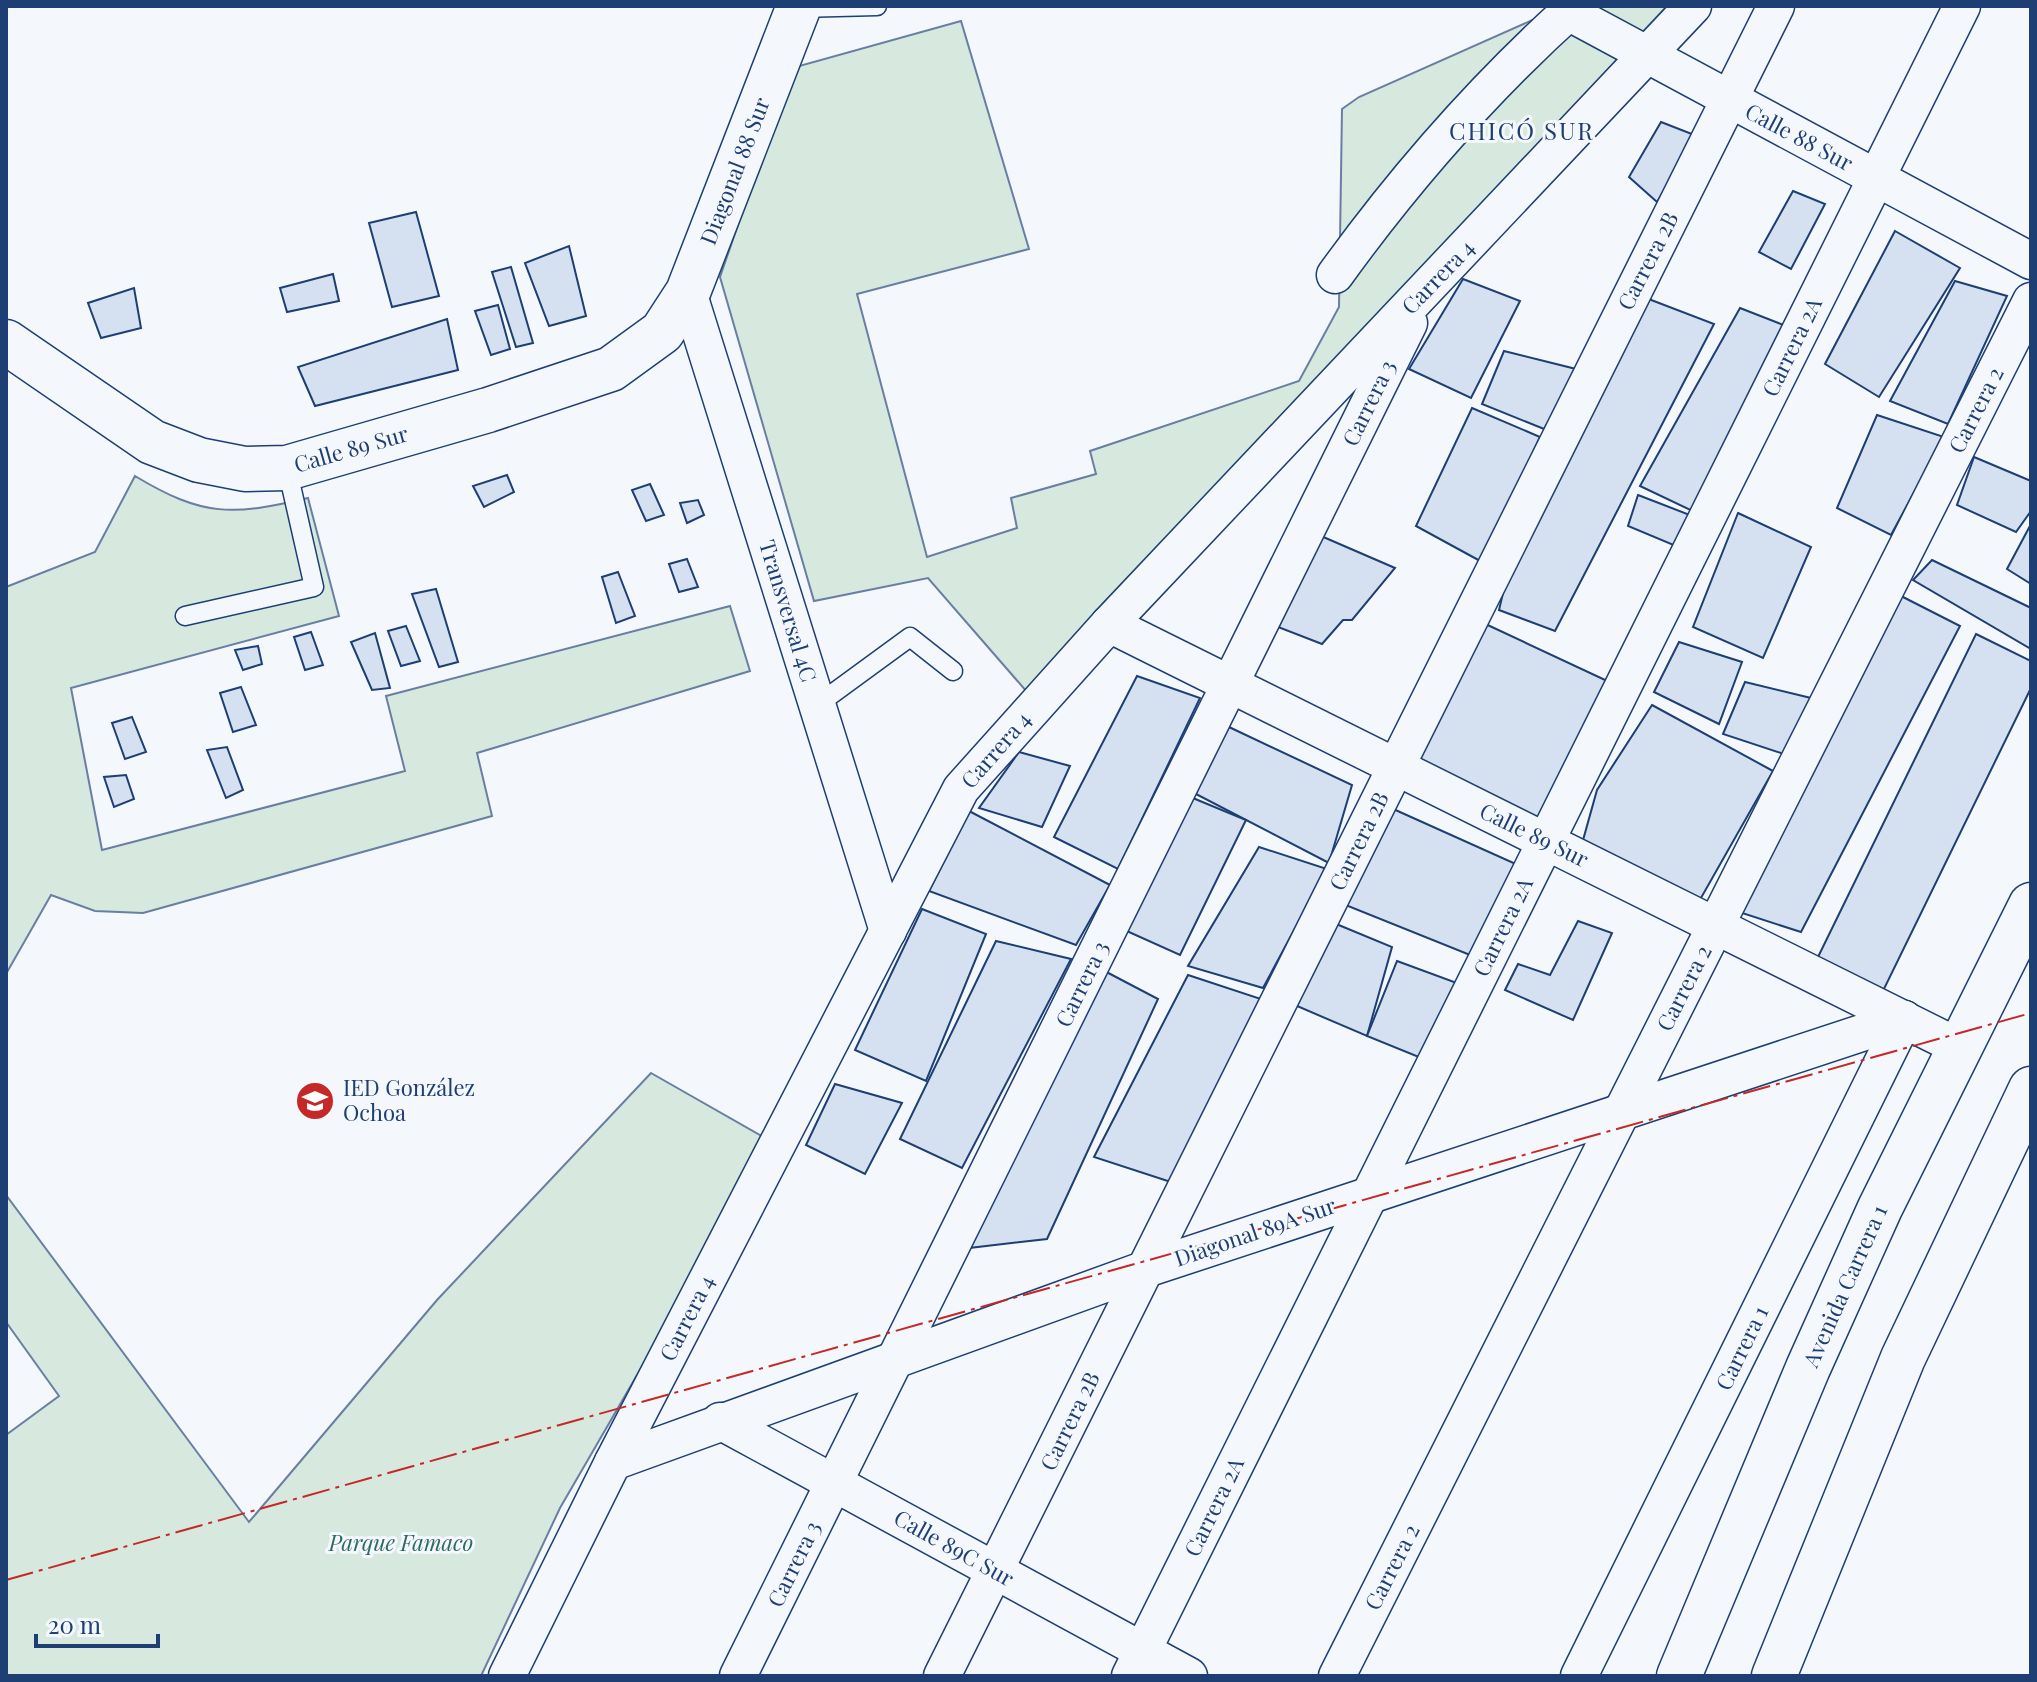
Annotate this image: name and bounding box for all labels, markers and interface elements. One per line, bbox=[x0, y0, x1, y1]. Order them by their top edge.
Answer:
street label: Diagonal 88 Sur bbox=[692, 93, 776, 249]
street label: Calle 88 Sur bbox=[1740, 95, 1859, 177]
district label: CHICÓ SUR bbox=[1449, 114, 1595, 146]
street label: Carrera 2B bbox=[1610, 206, 1685, 315]
street label: Carrera 4 bbox=[1394, 232, 1480, 320]
street label: Carrera 2A bbox=[1754, 292, 1828, 401]
street label: Carrera 3 bbox=[1334, 355, 1402, 451]
street label: Carrera 2 bbox=[1941, 361, 2010, 458]
street label: Calle 89 Sur bbox=[290, 417, 412, 479]
street label: Transversal 4C bbox=[753, 536, 825, 685]
street label: Carrera 4 bbox=[954, 704, 1037, 794]
street label: Carrera 2B bbox=[1321, 786, 1395, 895]
street label: Calle 89 Sur bbox=[1475, 795, 1594, 873]
street label: Carrera 2A bbox=[1465, 872, 1539, 981]
street label: Carrera 3 bbox=[1047, 936, 1115, 1032]
street label: Carrera 2 bbox=[1649, 939, 1718, 1036]
place label: IED González Ochoa bbox=[343, 1072, 475, 1127]
school or university icon: IED González Ochoa bbox=[294, 1080, 336, 1122]
street label: Diagonal 89A Sur bbox=[1170, 1189, 1340, 1273]
street label: Avenida Carrera 1 bbox=[1794, 1200, 1893, 1372]
street label: Carrera 4 bbox=[652, 1269, 721, 1366]
street label: Carrera 1 bbox=[1708, 1300, 1774, 1395]
street label: Carrera 2B bbox=[1032, 1366, 1106, 1475]
street label: Carrera 2A bbox=[1176, 1452, 1250, 1561]
street label: Calle 89C Sur bbox=[889, 1502, 1020, 1593]
street label: Carrera 3 bbox=[759, 1516, 827, 1612]
street label: Carrera 2 bbox=[1357, 1518, 1426, 1615]
park label: Parque Famaco bbox=[328, 1527, 473, 1557]
scale bar bbox=[36, 1598, 158, 1648]
text: 20 m bbox=[48, 1608, 101, 1640]

